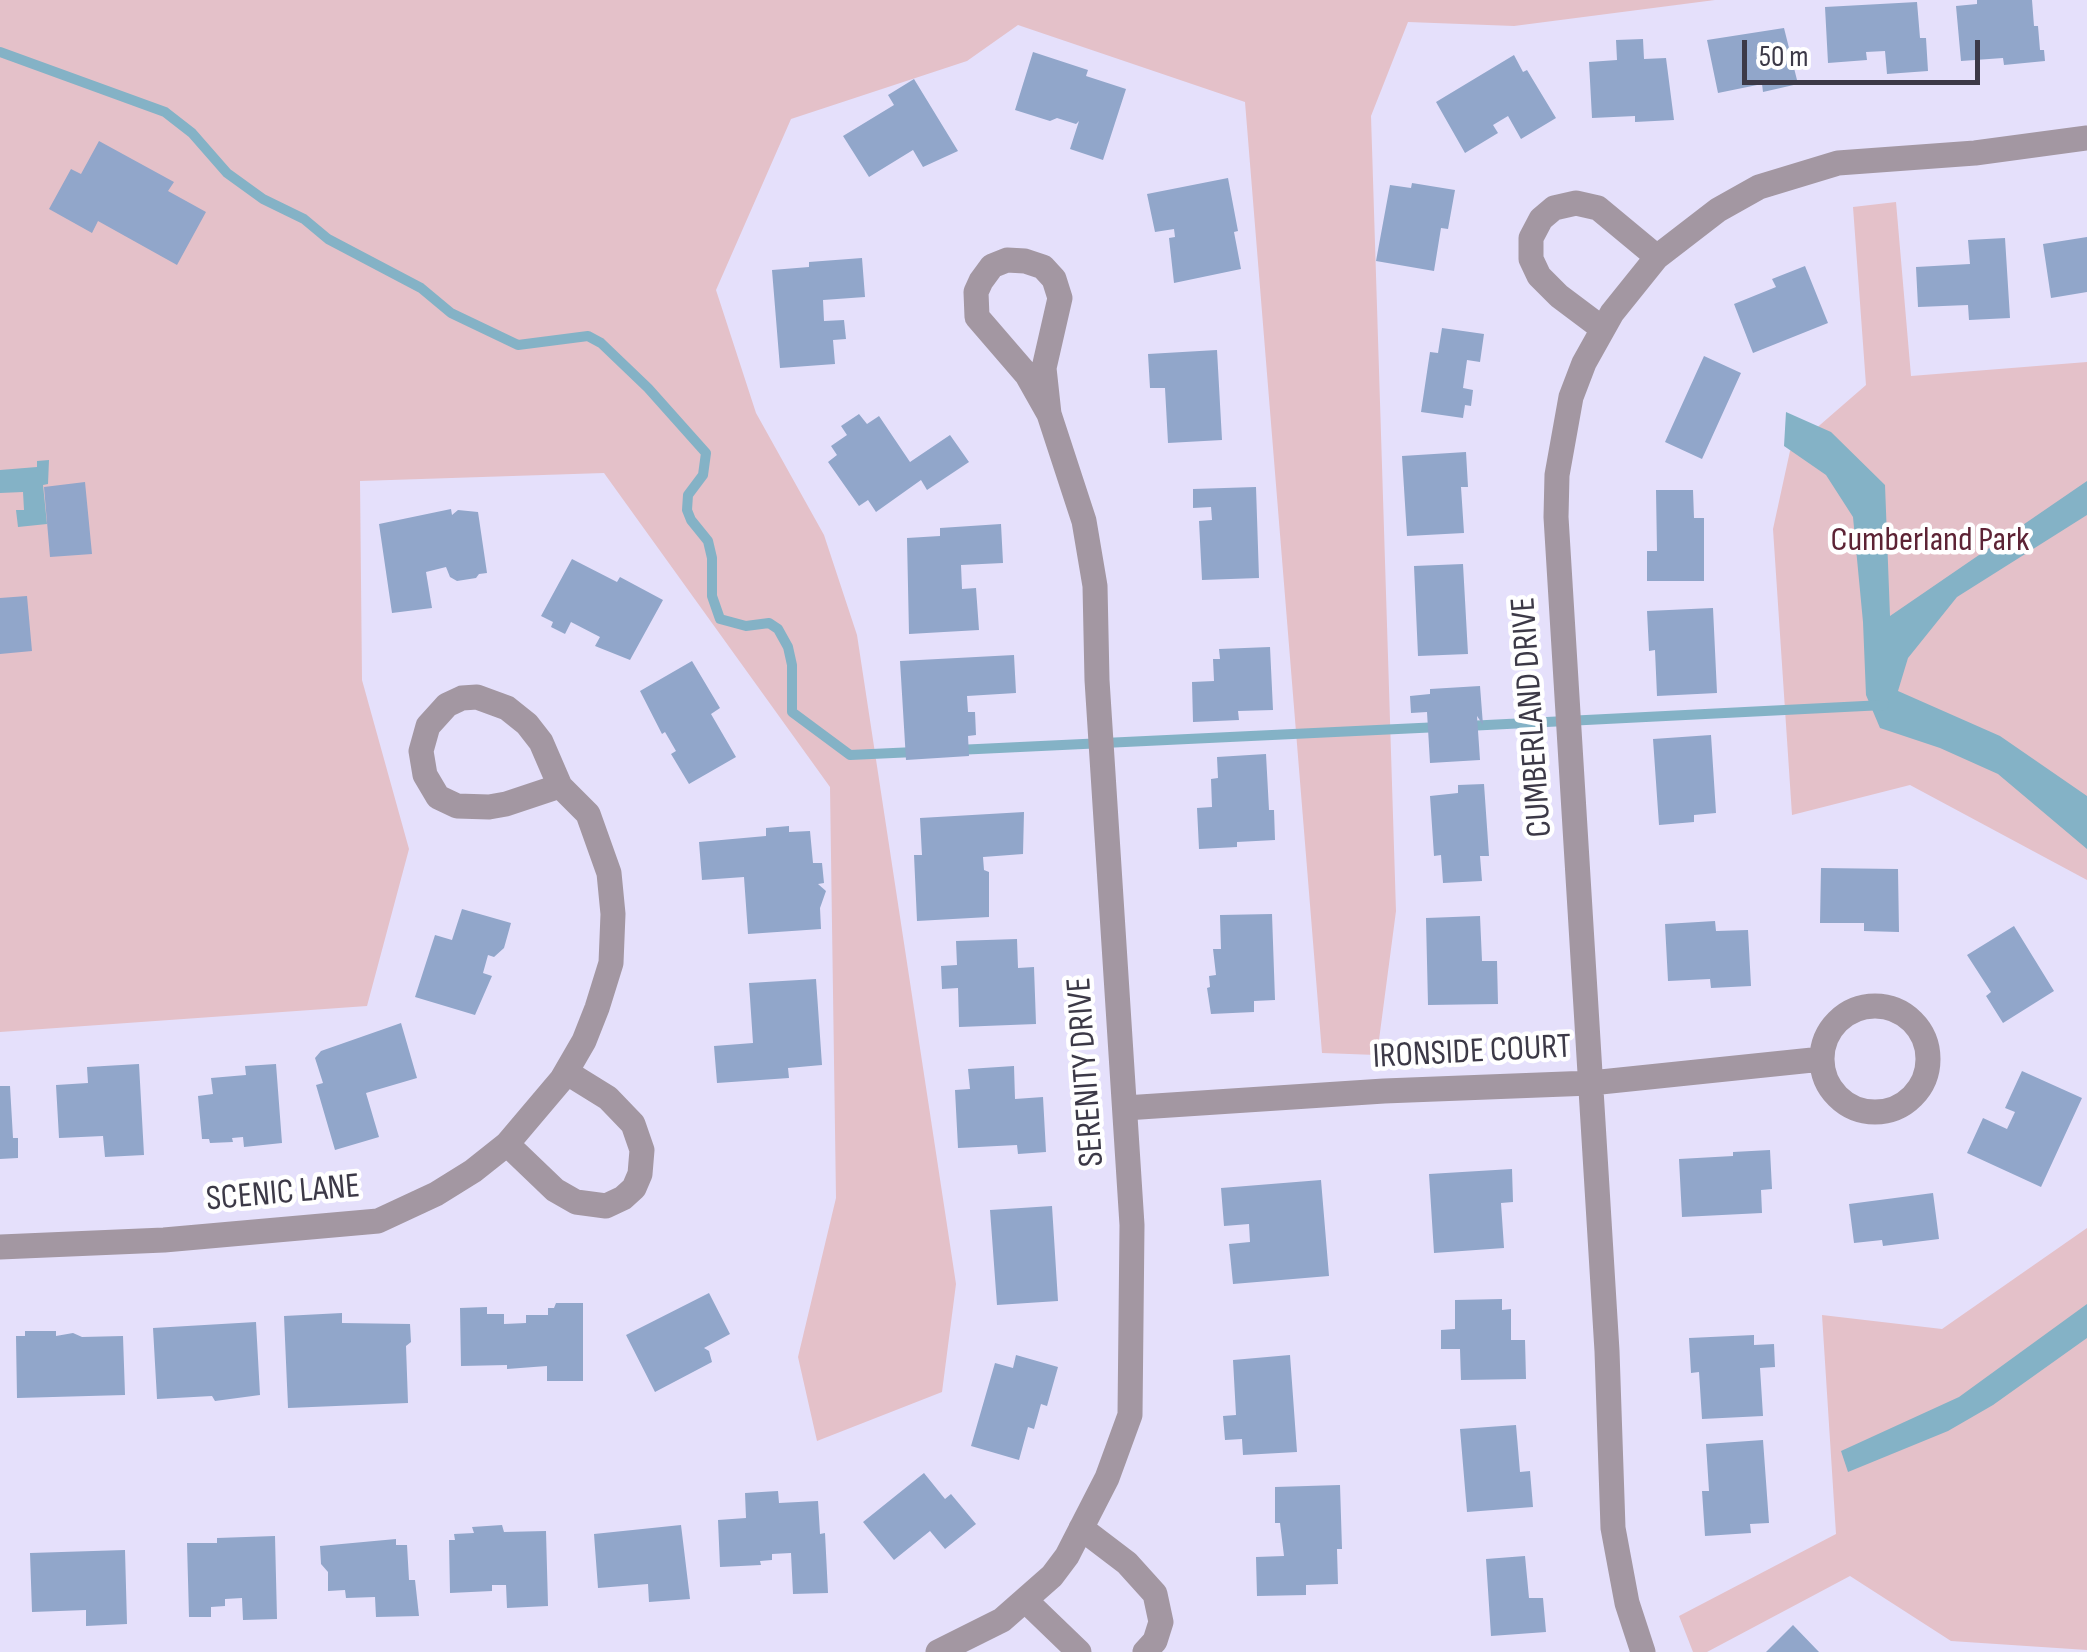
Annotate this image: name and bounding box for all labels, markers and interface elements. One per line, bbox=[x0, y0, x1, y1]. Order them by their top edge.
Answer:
scale bar bbox=[1747, 20, 1984, 82]
text: 50 m bbox=[1759, 39, 1808, 75]
park label: Cumberland Park bbox=[1831, 520, 2029, 562]
street label: CUMBERLAND DRIVE bbox=[1504, 595, 1562, 839]
street label: SERENITY DRIVE bbox=[1059, 976, 1115, 1168]
street label: IRONSIDE COURT bbox=[1372, 1027, 1572, 1079]
street label: SCENIC LANE bbox=[204, 1166, 362, 1222]

